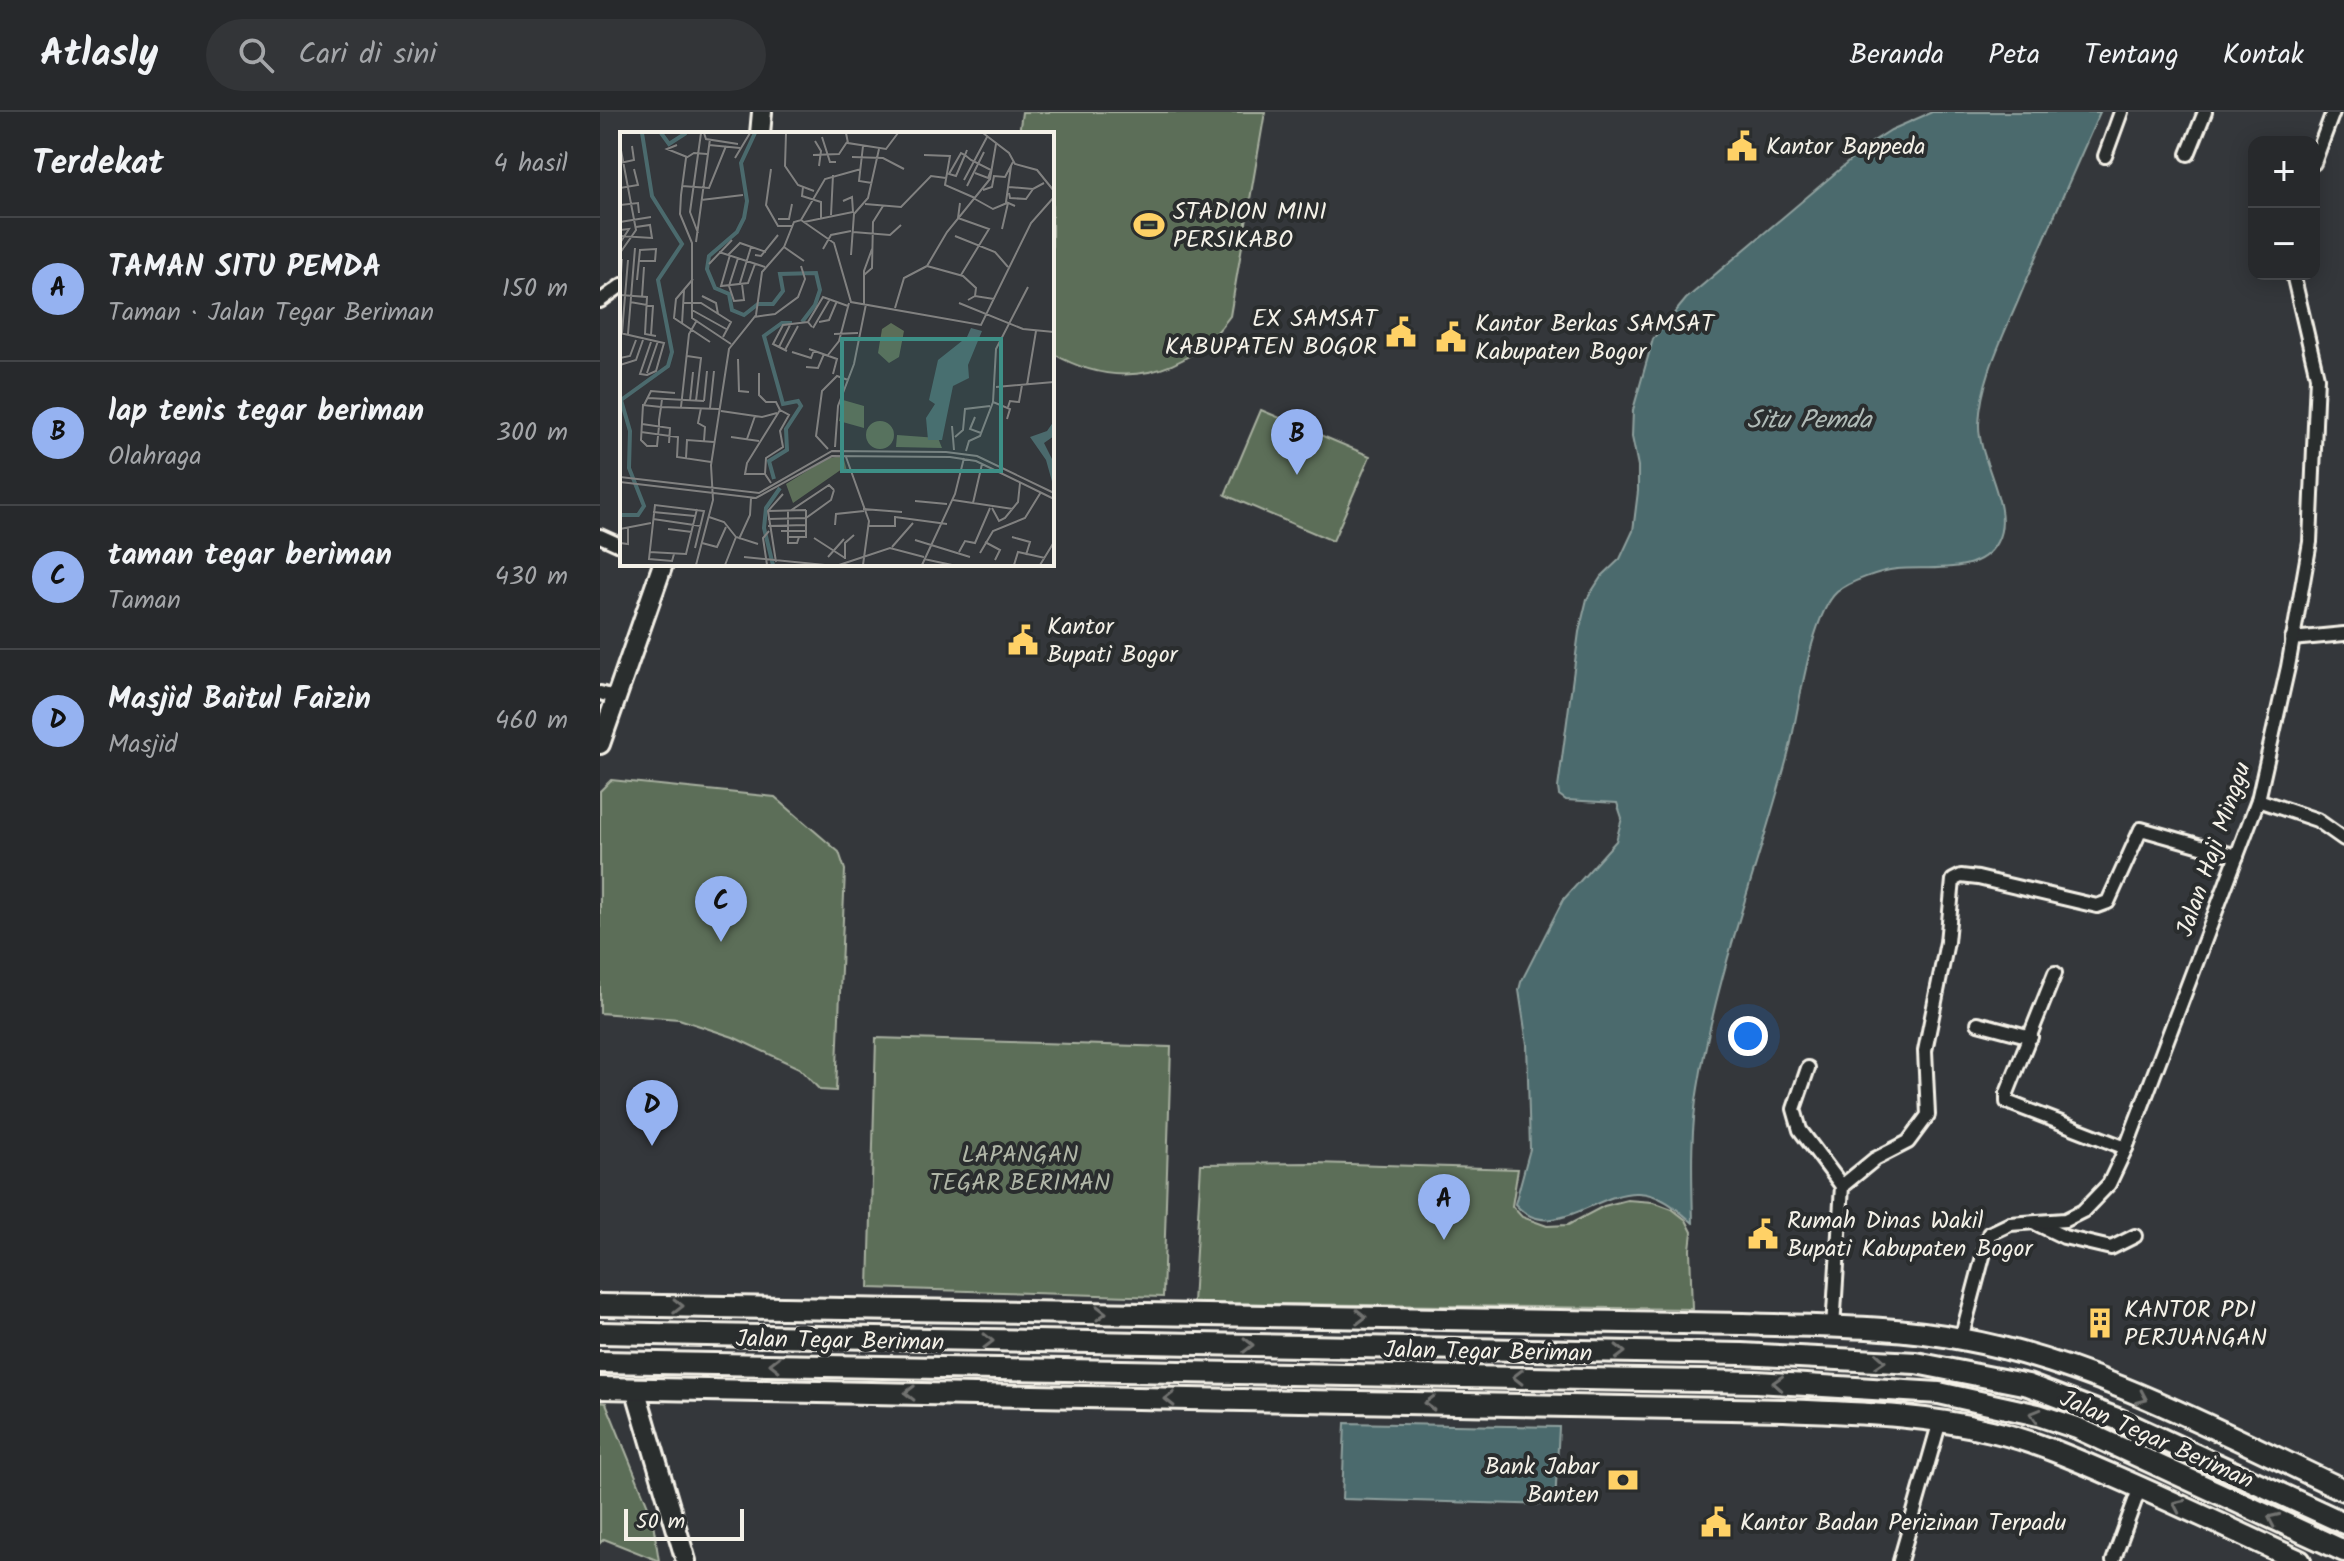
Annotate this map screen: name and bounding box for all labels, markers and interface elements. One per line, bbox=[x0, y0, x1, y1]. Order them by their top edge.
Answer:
search box bbox=[206, 19, 766, 91]
text: Atlasly bbox=[40, 25, 158, 85]
text: Cari di sini bbox=[298, 31, 437, 79]
icon: search bbox=[234, 33, 278, 77]
text: Beranda bbox=[1849, 33, 1944, 78]
text: Peta bbox=[1988, 33, 2040, 78]
text: Tentang bbox=[2084, 33, 2179, 78]
text: Kontak bbox=[2223, 33, 2304, 78]
place label: Kantor Bappeda bbox=[1766, 128, 1925, 167]
public building icon: Kantor Bappeda bbox=[1725, 129, 1759, 163]
inset map bbox=[620, 132, 1054, 566]
map controls bbox=[2248, 136, 2320, 280]
button: + bbox=[2248, 136, 2320, 208]
text: Terdekat bbox=[32, 137, 164, 191]
text: 4 hasil bbox=[493, 143, 568, 185]
place label: STADION MINI PERSIKABO bbox=[1173, 193, 1327, 260]
sports icon: STADION MINI PERSIKABO bbox=[1132, 208, 1166, 242]
button: − bbox=[2248, 208, 2320, 280]
text: TAMAN SITU PEMDA bbox=[108, 244, 381, 292]
text: A bbox=[50, 268, 66, 310]
text: 150 m bbox=[502, 268, 568, 310]
text: Taman · Jalan Tegar Beriman bbox=[108, 292, 434, 334]
place label: EX SAMSAT KABUPATEN BOGOR bbox=[1165, 300, 1379, 367]
place label: Kantor Berkas SAMSAT Kabupaten Bogor bbox=[1475, 305, 1716, 372]
public building icon: EX SAMSAT KABUPATEN BOGOR bbox=[1384, 315, 1418, 349]
public building icon: Kantor Berkas SAMSAT Kabupaten Bogor bbox=[1434, 320, 1468, 354]
text: lap tenis tegar beriman bbox=[108, 388, 424, 436]
water label: Situ Pemda bbox=[1747, 400, 1873, 442]
pin: B bbox=[1271, 409, 1323, 475]
text: B bbox=[50, 412, 66, 454]
text: 300 m bbox=[496, 412, 568, 454]
text: Olahraga bbox=[108, 436, 202, 478]
text: taman tegar beriman bbox=[108, 532, 392, 580]
text: C bbox=[50, 556, 66, 598]
text: 430 m bbox=[495, 556, 568, 598]
text: Taman bbox=[108, 580, 181, 622]
place label: Kantor Bupati Bogor bbox=[1047, 608, 1180, 675]
public building icon: Kantor Bupati Bogor bbox=[1006, 623, 1040, 657]
text: Masjid Baitul Faizin bbox=[108, 676, 371, 724]
text: D bbox=[49, 700, 67, 742]
text: 460 m bbox=[495, 700, 568, 742]
text: Masjid bbox=[108, 724, 178, 766]
street label: Jalan Haji Minggu bbox=[2166, 756, 2263, 942]
pin: C bbox=[695, 876, 747, 942]
your location bbox=[1728, 1016, 1768, 1056]
pin: D bbox=[626, 1080, 678, 1146]
park label: LAPANGAN TEGAR BERIMAN bbox=[930, 1136, 1110, 1203]
pin: A bbox=[1418, 1174, 1470, 1240]
place label: Rumah Dinas Wakil Bupati Kabupaten Bogor bbox=[1787, 1202, 2034, 1269]
public building icon: Rumah Dinas Wakil Bupati Kabupaten Bogor bbox=[1746, 1217, 1780, 1251]
place label: KANTOR PDI PERJUANGAN bbox=[2124, 1291, 2267, 1358]
one-way arrow bbox=[672, 1297, 685, 1315]
one-way arrow bbox=[1095, 1304, 1108, 1322]
building icon: KANTOR PDI PERJUANGAN bbox=[2083, 1306, 2117, 1340]
one-way arrow bbox=[1355, 1308, 1368, 1326]
street label: Jalan Tegar Beriman bbox=[735, 1320, 945, 1363]
street label: Jalan Tegar Beriman bbox=[1383, 1331, 1593, 1374]
one-way arrow bbox=[982, 1332, 995, 1349]
one-way arrow bbox=[1242, 1336, 1255, 1353]
one-way arrow bbox=[1614, 1343, 1627, 1360]
one-way arrow bbox=[1874, 1352, 1887, 1369]
one-way arrow bbox=[768, 1356, 781, 1373]
one-way arrow bbox=[1511, 1369, 1524, 1386]
one-way arrow bbox=[1771, 1375, 1784, 1392]
street label: Jalan Tegar Beriman bbox=[2053, 1380, 2260, 1501]
one-way arrow bbox=[903, 1385, 916, 1402]
one-way arrow bbox=[2134, 1388, 2149, 1404]
one-way arrow bbox=[1163, 1390, 1176, 1407]
one-way arrow bbox=[1423, 1394, 1436, 1412]
one-way arrow bbox=[2029, 1408, 2043, 1424]
place label: Bank Jabar Banten bbox=[1484, 1448, 1601, 1515]
bank icon: Bank Jabar Banten bbox=[1606, 1463, 1640, 1497]
one-way arrow bbox=[2172, 1499, 2186, 1515]
place label: Kantor Badan Perizinan Terpadu bbox=[1740, 1504, 2067, 1543]
scale bar bbox=[624, 1505, 744, 1541]
text: 50 m bbox=[636, 1505, 685, 1540]
public building icon: Kantor Badan Perizinan Terpadu bbox=[1699, 1505, 1733, 1539]
one-way arrow bbox=[2267, 1512, 2282, 1528]

